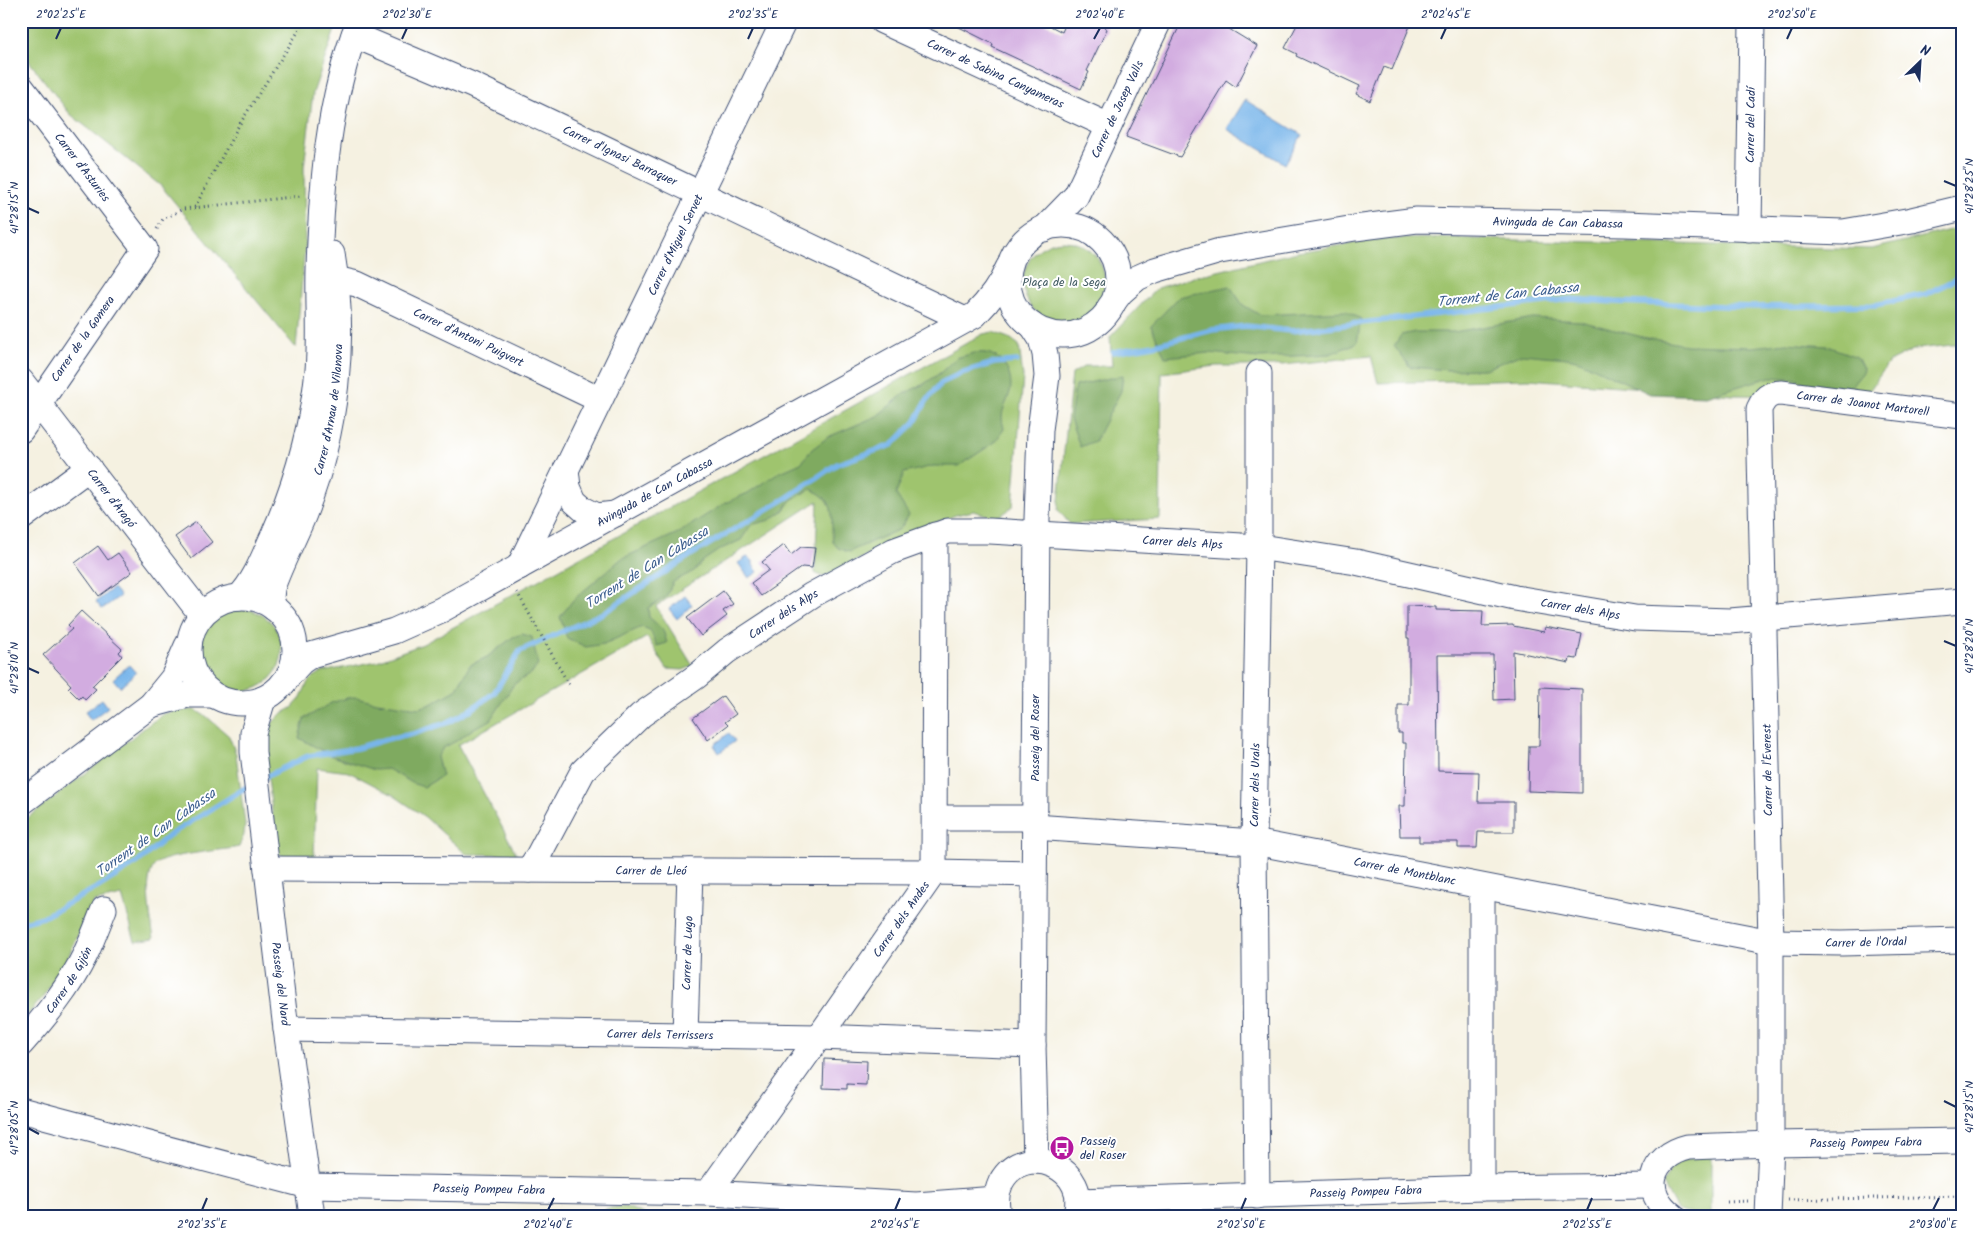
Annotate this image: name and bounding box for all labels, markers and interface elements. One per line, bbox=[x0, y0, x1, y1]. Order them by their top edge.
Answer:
text: 2°02'25"E bbox=[36, 5, 87, 24]
text: 2°02'30"E bbox=[382, 5, 433, 24]
text: 2°02'35"E bbox=[728, 5, 779, 24]
text: 2°02'40"E bbox=[1075, 5, 1126, 24]
text: 2°02'45"E bbox=[1421, 5, 1472, 24]
text: 2°02'50"E bbox=[1767, 5, 1818, 24]
street label: Carrer de Sabina Canyameras bbox=[924, 33, 1067, 113]
north arrow bbox=[1896, 38, 1946, 88]
text: N bbox=[1916, 39, 1934, 63]
street label: Carrer de Josep Valls bbox=[1086, 57, 1149, 161]
street label: Carrer del Cadí bbox=[1740, 85, 1761, 163]
street label: Carrer d'Ignasi Barraquer bbox=[559, 120, 681, 191]
street label: Carrer d'Asturies bbox=[50, 128, 115, 206]
text: 41°28'25"N bbox=[1960, 158, 1979, 214]
text: 41°28'15"N bbox=[5, 182, 24, 234]
street label: Carrer d'Miguel Servet bbox=[643, 191, 708, 299]
street label: Avinguda de Can Cabassa bbox=[1492, 212, 1624, 233]
park label: Plaça de la Sega bbox=[1022, 273, 1106, 292]
water label: Torrent de Can Cabassa bbox=[1436, 276, 1581, 313]
street label: Carrer de la Gomera bbox=[46, 292, 120, 386]
street label: Carrer d'Antoni Puigvert bbox=[410, 303, 527, 372]
street label: Carrer d'Arnau de Vilanova bbox=[308, 343, 348, 478]
street label: Carrer de Joanot Martorell bbox=[1795, 386, 1931, 421]
street label: Avinguda de Can Cabassa bbox=[593, 452, 717, 532]
street label: Carrer d'Aragó bbox=[82, 464, 141, 532]
water label: Torrent de Can Cabassa bbox=[581, 520, 714, 615]
street label: Carrer dels Alps bbox=[1142, 531, 1223, 554]
street label: Carrer dels Alps bbox=[744, 584, 822, 644]
street label: Carrer dels Alps bbox=[1539, 593, 1621, 625]
text: 41°28'20"N bbox=[1960, 618, 1979, 674]
text: 41°28'10"N bbox=[5, 642, 24, 694]
street label: Passeig del Roser bbox=[1026, 693, 1045, 782]
street label: Carrer de l'Everest bbox=[1758, 723, 1778, 816]
street label: Carrer dels Urals bbox=[1245, 743, 1265, 827]
water label: Torrent de Can Cabassa bbox=[91, 782, 222, 883]
street label: Carrer de Montblanc bbox=[1352, 852, 1457, 890]
street label: Carrer de Lleó bbox=[615, 861, 687, 880]
street label: Carrer dels Andes bbox=[868, 877, 934, 961]
street label: Carrer de Lugo bbox=[677, 915, 698, 991]
street label: Carrer de l'Ordal bbox=[1825, 932, 1907, 953]
street label: Passeig del Nard bbox=[266, 941, 295, 1028]
street label: Carrer de Gijón bbox=[41, 944, 97, 1018]
street label: Carrer dels Terrissers bbox=[606, 1024, 713, 1045]
text: 41°28'15"N bbox=[1960, 1081, 1979, 1133]
text: 41°28'05"N bbox=[5, 1101, 24, 1155]
place label: Passeig del Roser bbox=[1080, 1132, 1127, 1165]
street label: Passeig Pompeu Fabra bbox=[1809, 1132, 1922, 1153]
bus stop icon: Passeig del Roser bbox=[1049, 1135, 1075, 1161]
street label: Passeig Pompeu Fabra bbox=[433, 1179, 546, 1200]
street label: Passeig Pompeu Fabra bbox=[1309, 1180, 1423, 1203]
text: 2°02'35"E bbox=[177, 1215, 228, 1234]
text: 2°02'40"E bbox=[523, 1215, 574, 1234]
text: 2°02'45"E bbox=[870, 1215, 921, 1234]
text: 2°02'50"E bbox=[1216, 1215, 1267, 1234]
text: 2°02'55"E bbox=[1562, 1215, 1613, 1234]
text: 2°03'00"E bbox=[1909, 1215, 1958, 1234]

